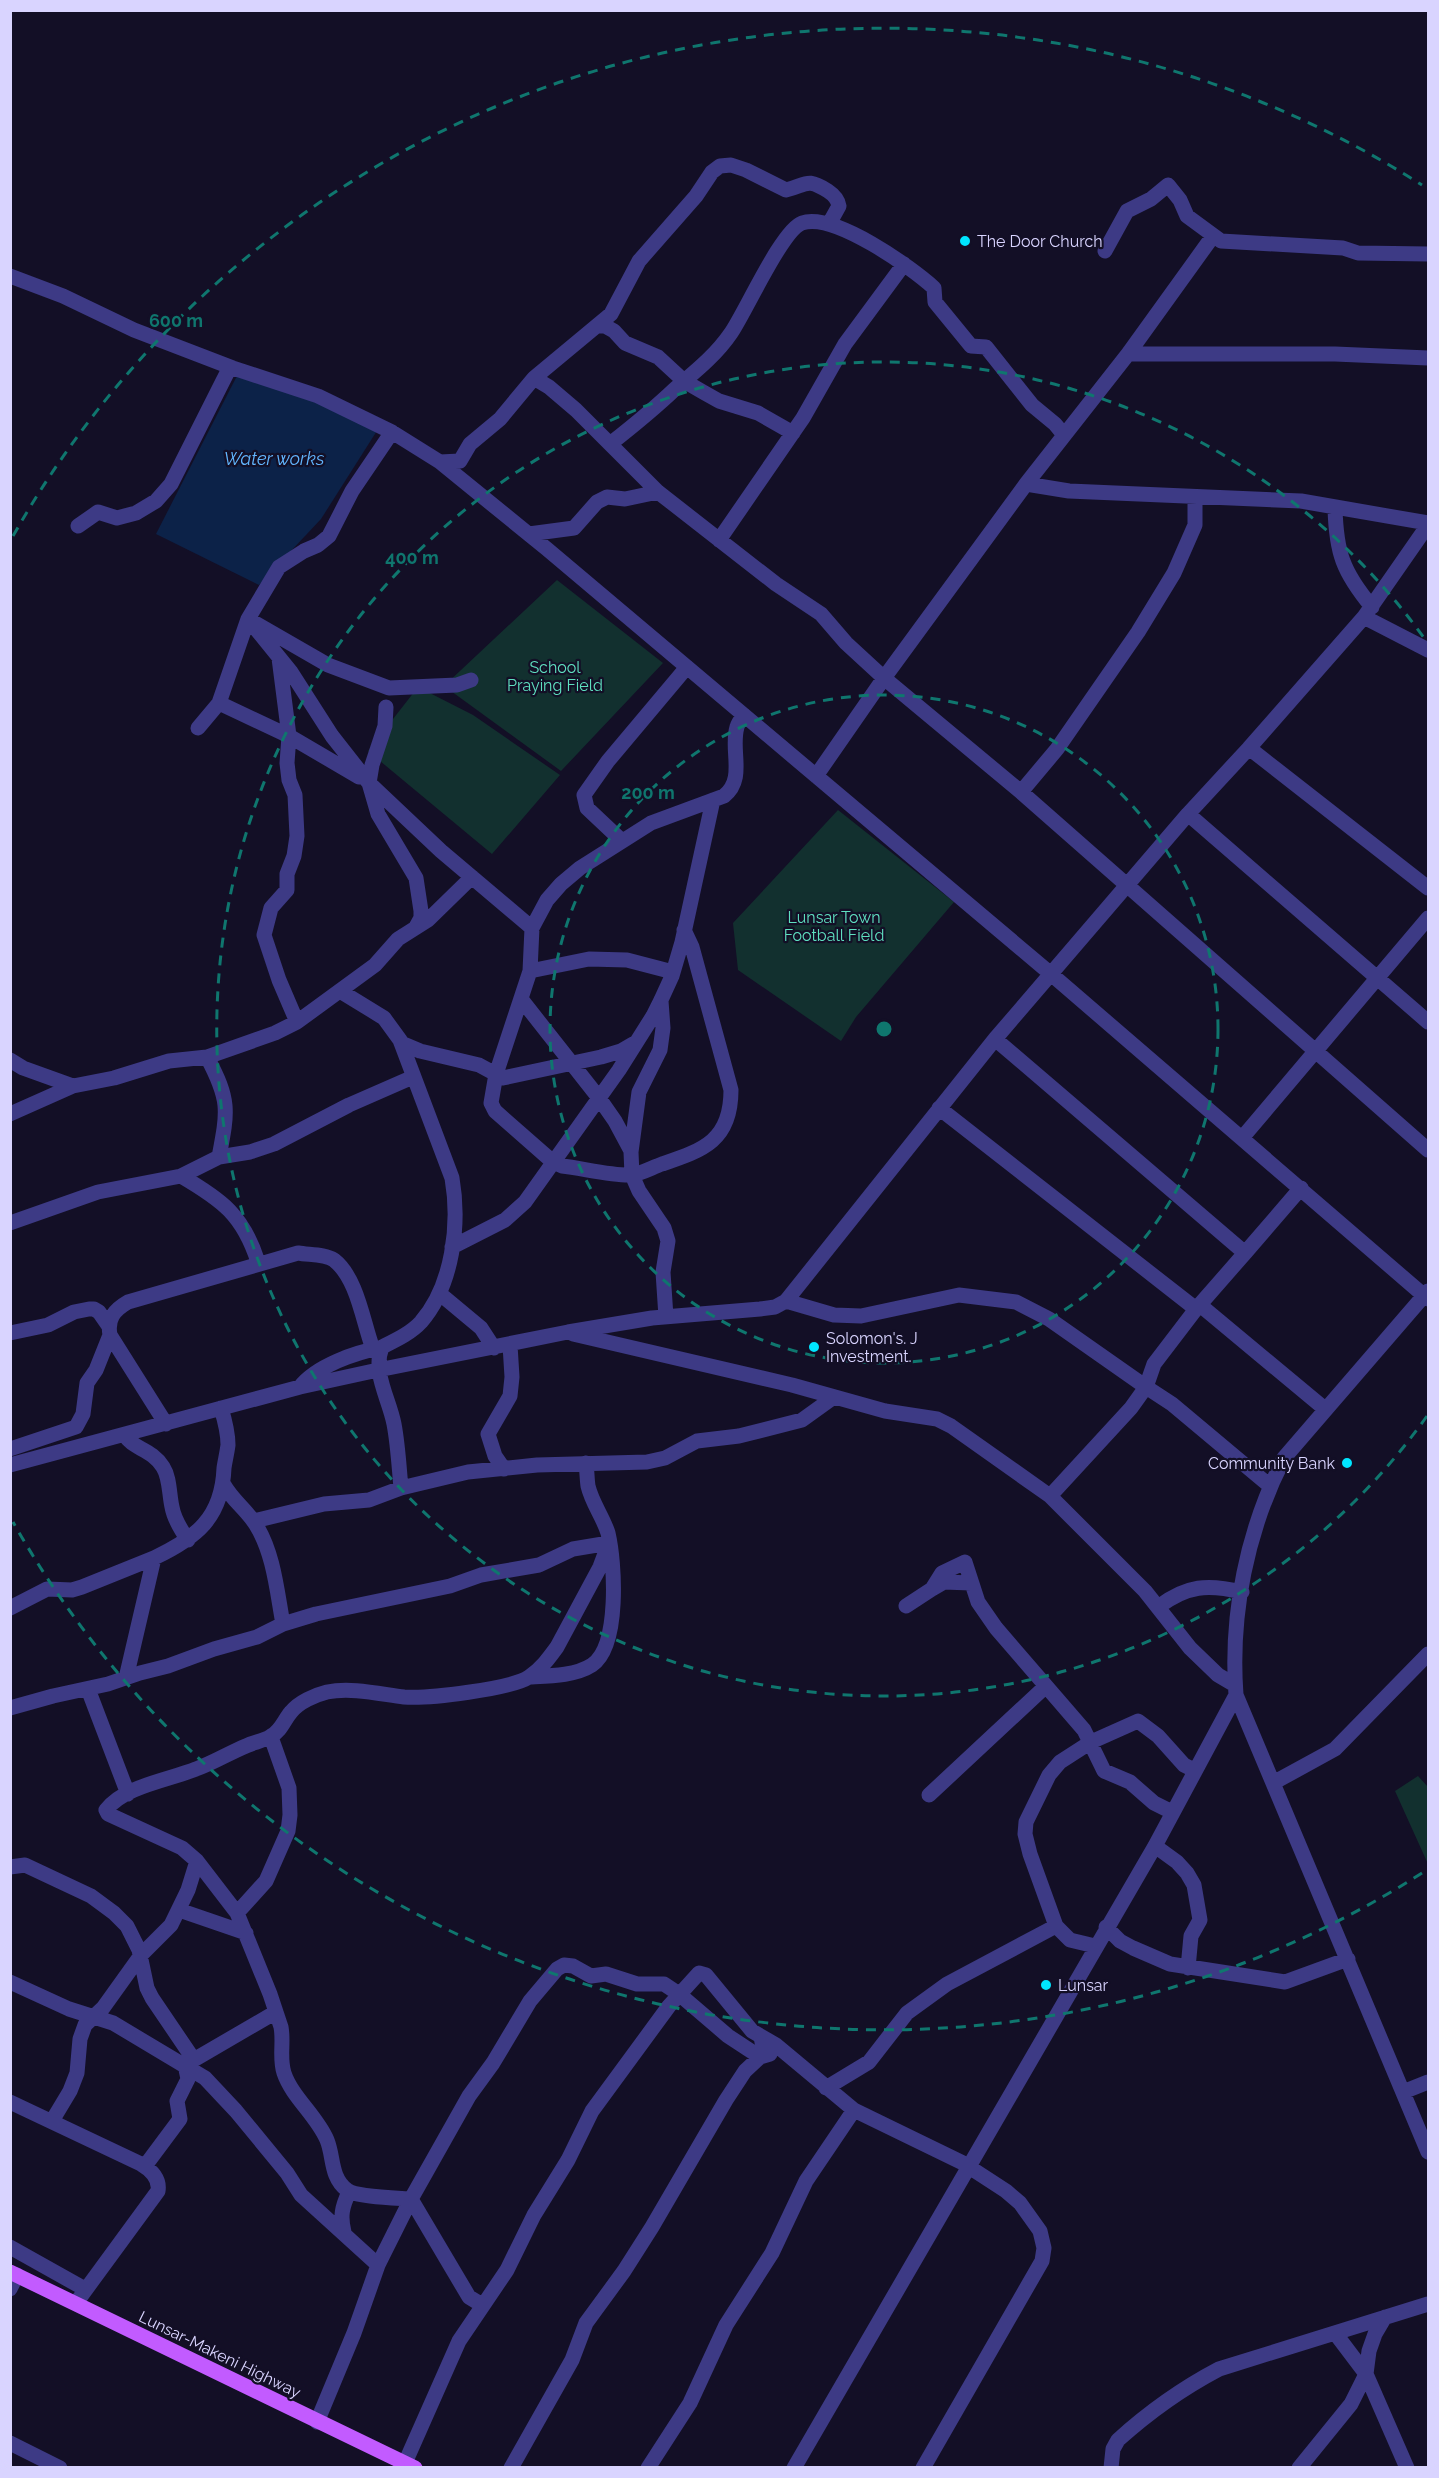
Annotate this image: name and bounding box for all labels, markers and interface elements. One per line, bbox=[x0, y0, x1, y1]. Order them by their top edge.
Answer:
place label: The Door Church bbox=[977, 232, 1103, 251]
marker: The Door Church bbox=[958, 234, 972, 248]
text: 600 m bbox=[149, 310, 203, 331]
water label: Water works bbox=[224, 448, 325, 469]
text: 400 m bbox=[385, 547, 439, 568]
park label: School Praying Field bbox=[507, 658, 603, 695]
text: 200 m bbox=[621, 782, 675, 803]
park label: Lunsar Town Football Field bbox=[784, 908, 884, 945]
centre of rings bbox=[874, 1019, 894, 1039]
place label: Solomon's. J Investment. bbox=[826, 1329, 918, 1366]
marker: Solomon's. J Investment. bbox=[807, 1340, 821, 1354]
place label: Community Bank bbox=[1208, 1454, 1336, 1473]
marker: Community Bank bbox=[1340, 1456, 1354, 1470]
place label: Lunsar bbox=[1058, 1976, 1109, 1995]
marker: Lunsar bbox=[1039, 1978, 1053, 1992]
street label: Lunsar-Makeni Highway bbox=[136, 2307, 304, 2402]

